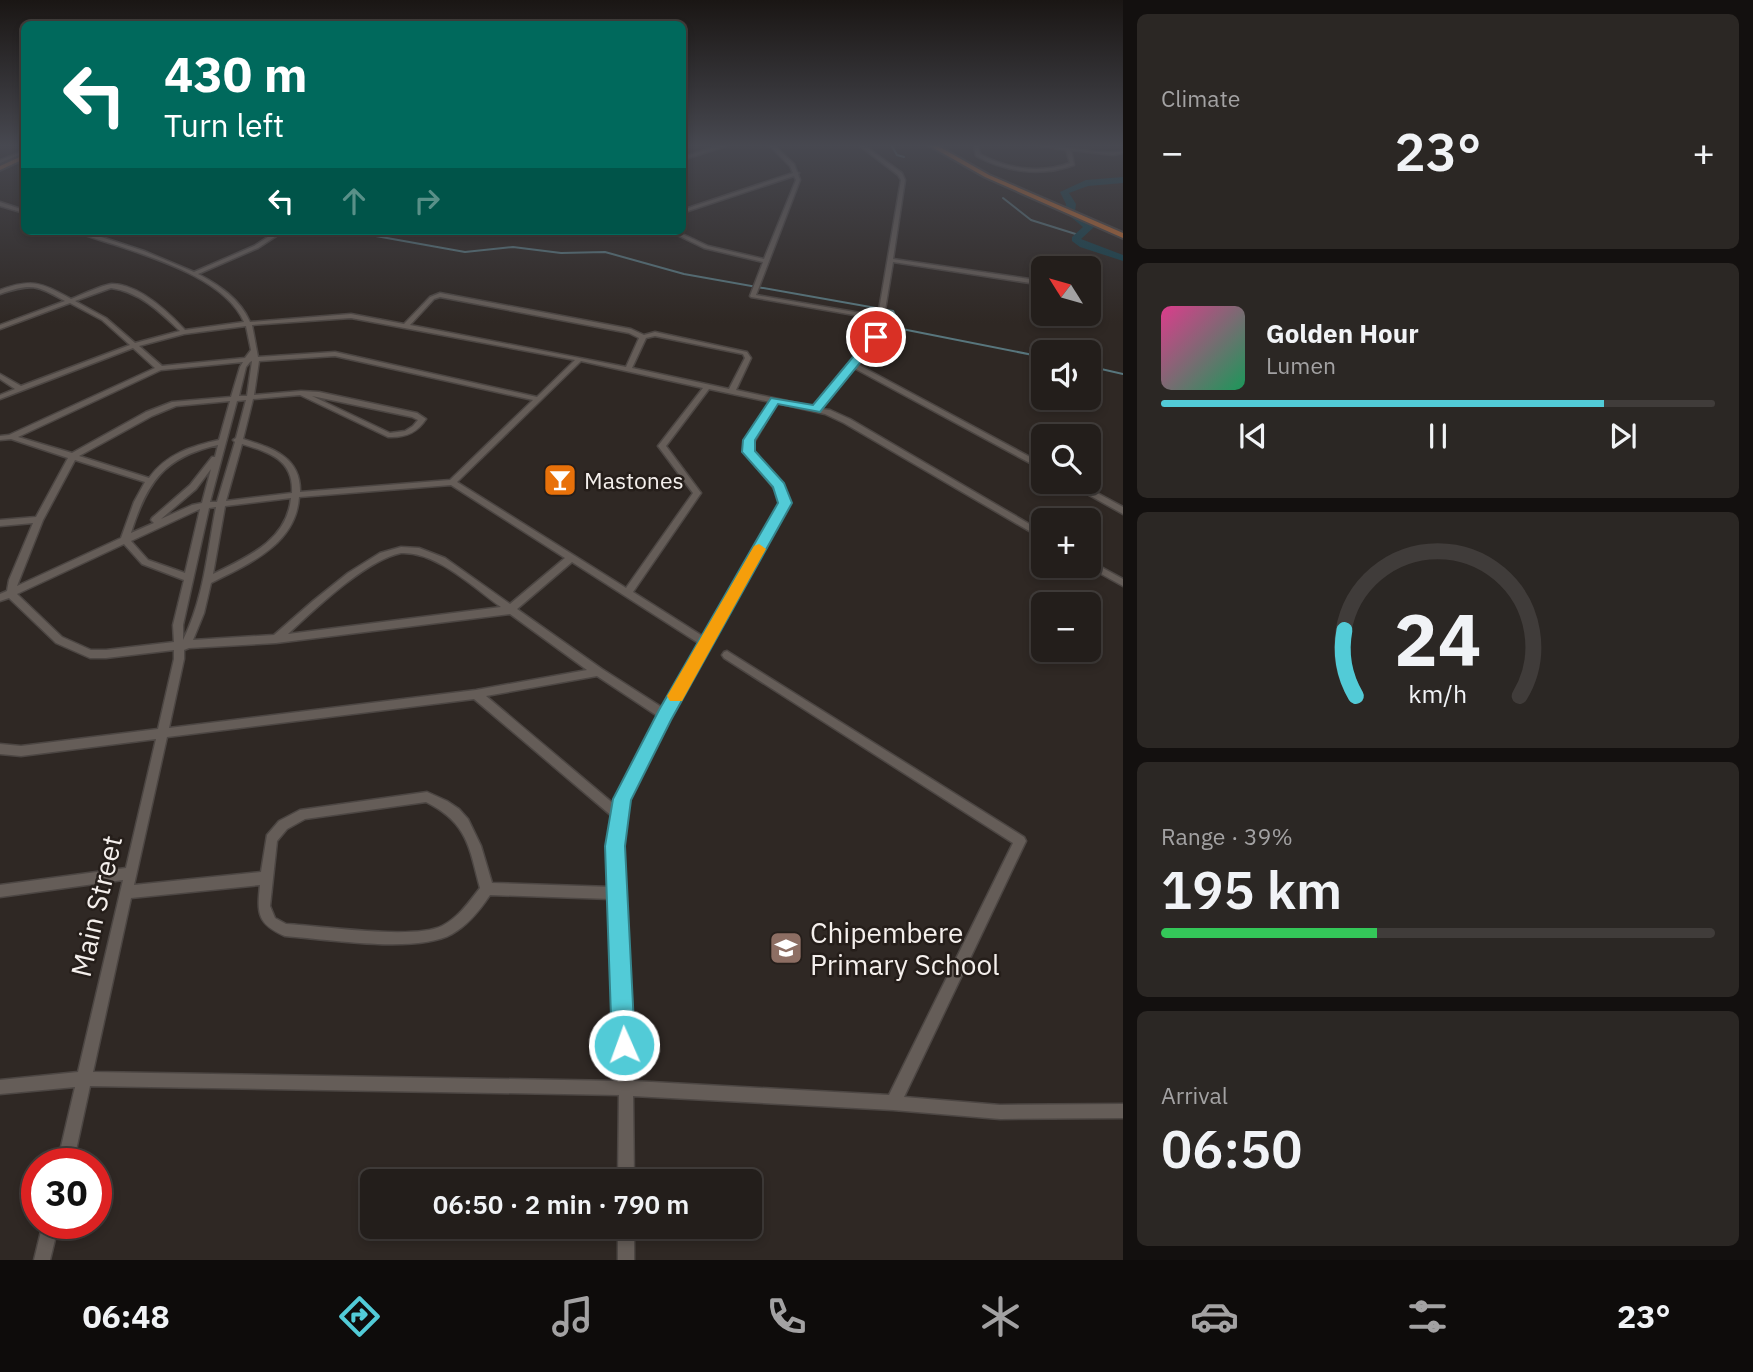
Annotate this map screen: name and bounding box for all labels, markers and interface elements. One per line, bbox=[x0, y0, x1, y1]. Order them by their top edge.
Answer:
text: 430 m bbox=[164, 42, 308, 105]
icon: left bbox=[49, 49, 140, 140]
text: Climate bbox=[1161, 83, 1240, 113]
text: Turn left bbox=[164, 104, 284, 146]
text: 23° bbox=[1395, 118, 1481, 185]
text: − bbox=[1161, 127, 1184, 176]
text: + bbox=[1692, 127, 1715, 176]
icon: left bbox=[262, 182, 300, 220]
icon: ahead bbox=[335, 182, 373, 220]
icon: right bbox=[408, 182, 446, 220]
north arrow bbox=[1031, 256, 1101, 326]
map controls bbox=[1031, 256, 1101, 662]
pin bbox=[846, 307, 906, 367]
text: Golden Hour bbox=[1266, 316, 1419, 350]
icon: arrive bbox=[857, 318, 895, 356]
button: sound bbox=[1031, 340, 1101, 410]
text: Lumen bbox=[1266, 350, 1336, 380]
icon: previous bbox=[1234, 417, 1272, 455]
icon: pause bbox=[1419, 417, 1457, 455]
icon: next bbox=[1604, 417, 1642, 455]
button: search bbox=[1031, 424, 1101, 494]
bar icon: Mastones bbox=[541, 461, 579, 499]
place label: Mastones bbox=[584, 465, 684, 495]
button: + bbox=[1031, 508, 1101, 578]
text: 24 bbox=[1394, 591, 1482, 686]
button: − bbox=[1031, 592, 1101, 662]
text: km/h bbox=[1409, 677, 1467, 710]
text: Range · 39% bbox=[1161, 821, 1293, 851]
street label: Main Street bbox=[62, 832, 130, 980]
text: 195 km bbox=[1161, 856, 1342, 923]
place label: Chipembere Primary School bbox=[810, 914, 1000, 983]
school or university icon: Chipembere Primary School bbox=[767, 929, 805, 967]
position arrow bbox=[587, 1008, 661, 1082]
text: Arrival bbox=[1161, 1080, 1228, 1110]
text: 06:50 bbox=[1161, 1115, 1302, 1182]
speed limit sign: 30 bbox=[21, 1148, 112, 1239]
text: 06:50 · 2 min · 790 m bbox=[433, 1187, 689, 1221]
icon: directions bbox=[335, 1292, 384, 1341]
icon: music bbox=[548, 1292, 597, 1341]
icon: phone bbox=[762, 1292, 811, 1341]
icon: climate bbox=[976, 1292, 1025, 1341]
icon: car bbox=[1190, 1292, 1239, 1341]
icon: filters bbox=[1403, 1292, 1452, 1341]
text: 06:48 bbox=[82, 1295, 170, 1337]
text: 23° bbox=[1617, 1295, 1671, 1337]

